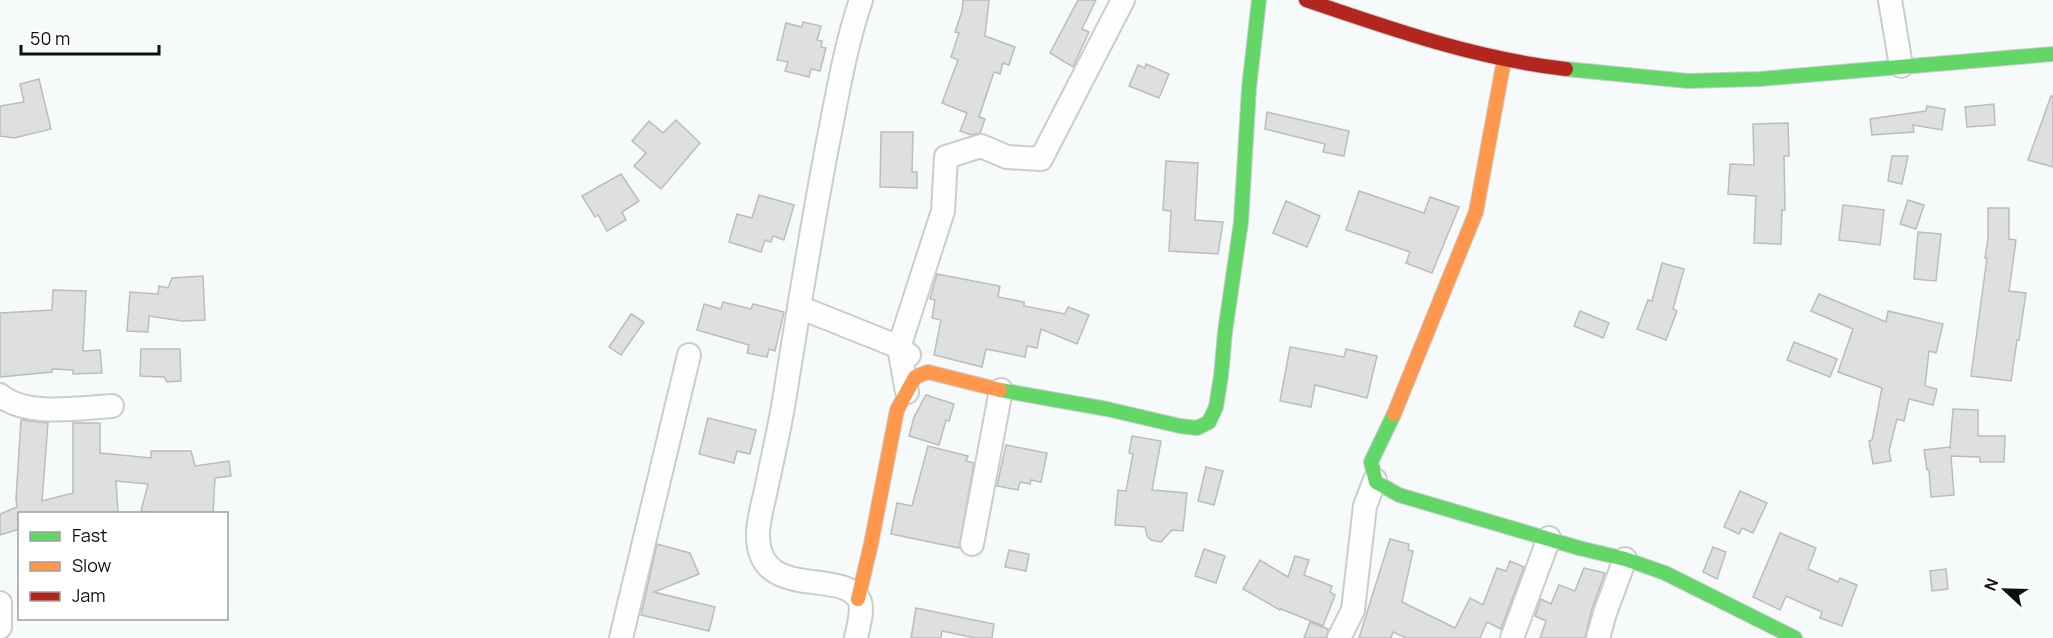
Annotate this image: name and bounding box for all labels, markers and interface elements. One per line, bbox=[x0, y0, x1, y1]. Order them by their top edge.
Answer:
scale bar bbox=[21, 18, 159, 56]
text: 50 m bbox=[30, 26, 70, 50]
legend bbox=[18, 512, 228, 620]
text: Fast bbox=[72, 523, 107, 547]
text: Slow bbox=[72, 553, 112, 577]
north arrow bbox=[1975, 560, 2035, 620]
text: N bbox=[1979, 575, 2003, 594]
text: Jam bbox=[72, 583, 106, 607]

